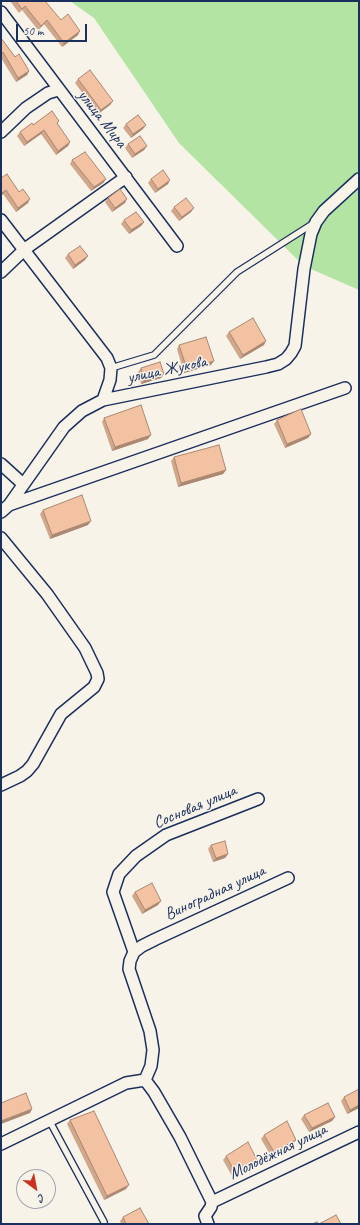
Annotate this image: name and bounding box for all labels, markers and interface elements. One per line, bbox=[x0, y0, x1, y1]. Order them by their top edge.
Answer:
scale bar bbox=[18, 16, 89, 42]
text: 50 m bbox=[23, 23, 43, 39]
street label: улица Мира bbox=[73, 86, 131, 152]
street label: улица Жукова bbox=[125, 352, 209, 388]
street label: Сосновая улица bbox=[151, 780, 239, 834]
street label: Виноградная улица bbox=[162, 861, 268, 925]
street label: Молодёжная улица bbox=[226, 1120, 330, 1184]
north arrow bbox=[16, 1169, 56, 1209]
text: С bbox=[36, 1191, 48, 1206]

